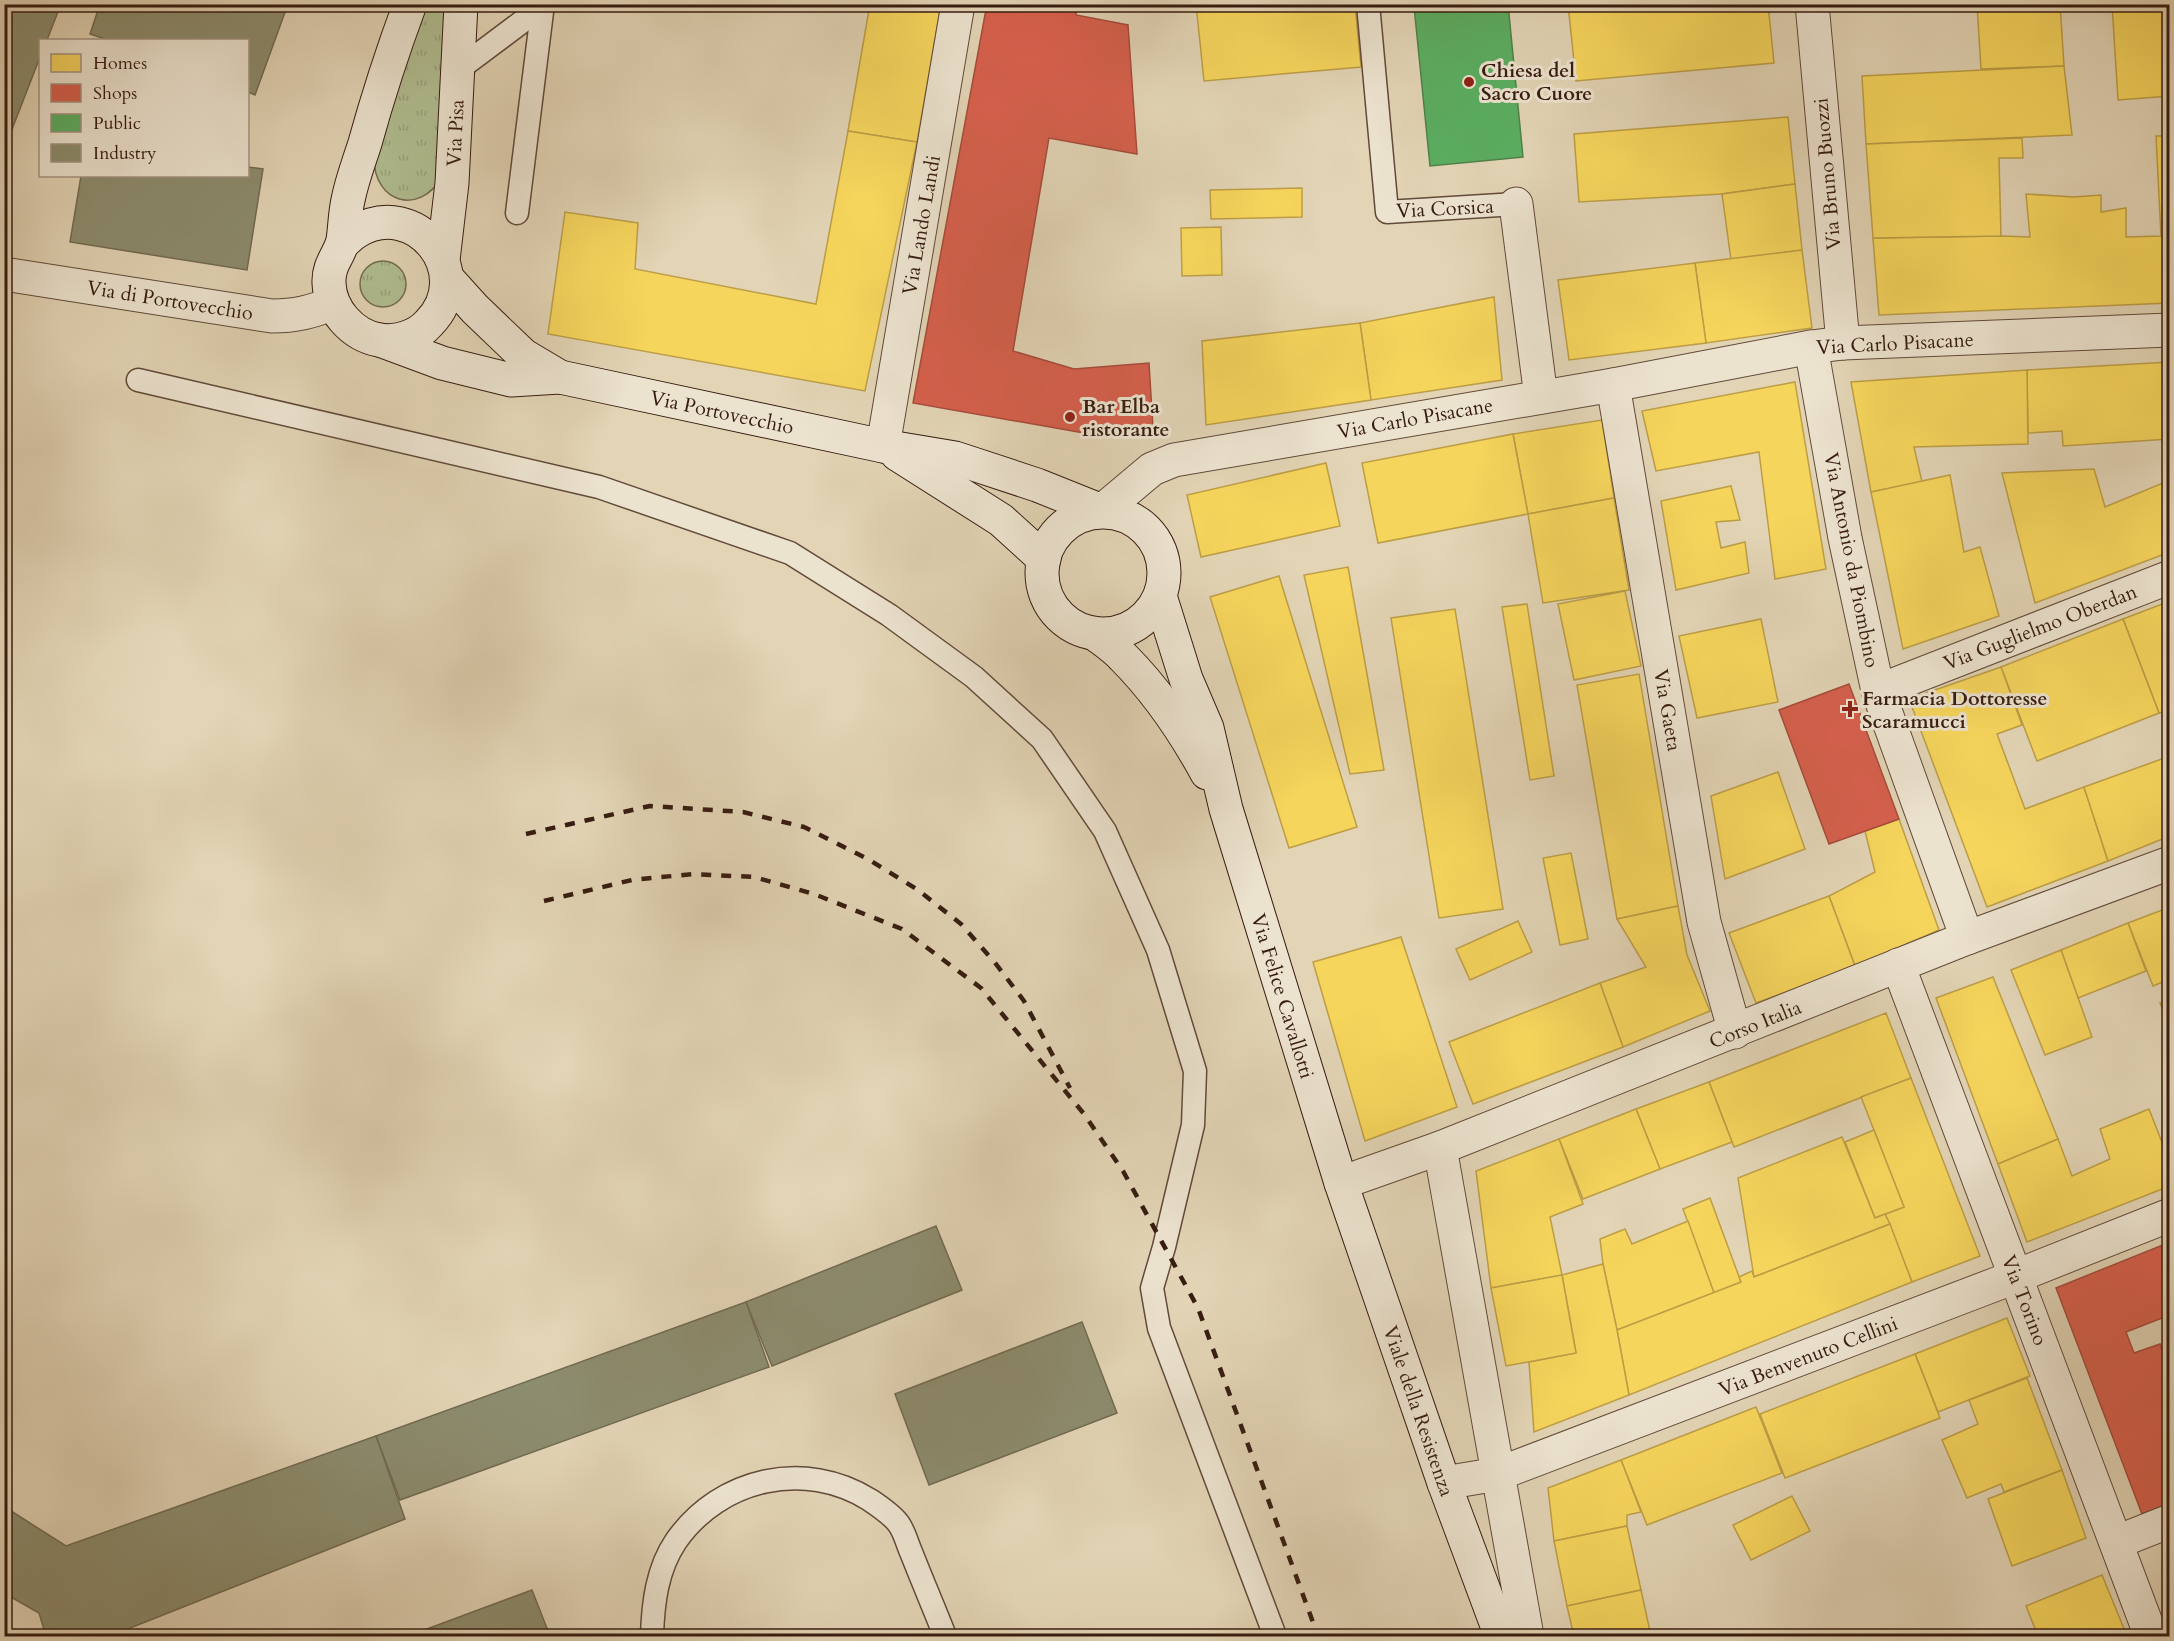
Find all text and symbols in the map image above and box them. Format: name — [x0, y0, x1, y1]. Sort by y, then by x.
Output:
legend — [39, 39, 249, 177]
text: Homes — [93, 51, 147, 76]
place label: Chiesa del Sacro Cuore — [1481, 57, 1592, 107]
marker: Chiesa del Sacro Cuore — [1462, 75, 1476, 89]
text: Shops — [93, 81, 137, 106]
street label: Via Bruno Buozzi — [1807, 96, 1848, 251]
street label: Via Pisa — [440, 98, 471, 167]
text: Public — [93, 111, 141, 136]
text: Industry — [93, 141, 157, 166]
street label: Via Lando Landi — [896, 153, 947, 297]
street label: Via Corsica — [1395, 192, 1495, 225]
street label: Via di Portovecchio — [85, 274, 255, 327]
street label: Via Carlo Pisacane — [1816, 326, 1975, 361]
street label: Via Portovecchio — [648, 384, 796, 441]
street label: Via Carlo Pisacane — [1335, 391, 1495, 445]
place label: Bar Elba ristorante — [1082, 393, 1169, 443]
marker: Bar Elba ristorante — [1063, 410, 1077, 424]
street label: Via Antonio da Piombino — [1817, 450, 1886, 670]
street label: Via Guglielmo Oberdan — [1939, 578, 2141, 677]
street label: Via Gaeta — [1647, 667, 1688, 754]
place label: Farmacia Dottoresse Scaramucci — [1862, 685, 2047, 735]
marker: Farmacia Dottoresse Scaramucci — [1843, 702, 1857, 716]
street label: Via Felice Cavallotti — [1245, 910, 1321, 1082]
street label: Corso Italia — [1705, 994, 1806, 1055]
street label: Via Torino — [1995, 1251, 2054, 1349]
street label: Via Benvenuto Cellini — [1715, 1310, 1902, 1403]
street label: Viale della Resistenza — [1377, 1322, 1460, 1500]

